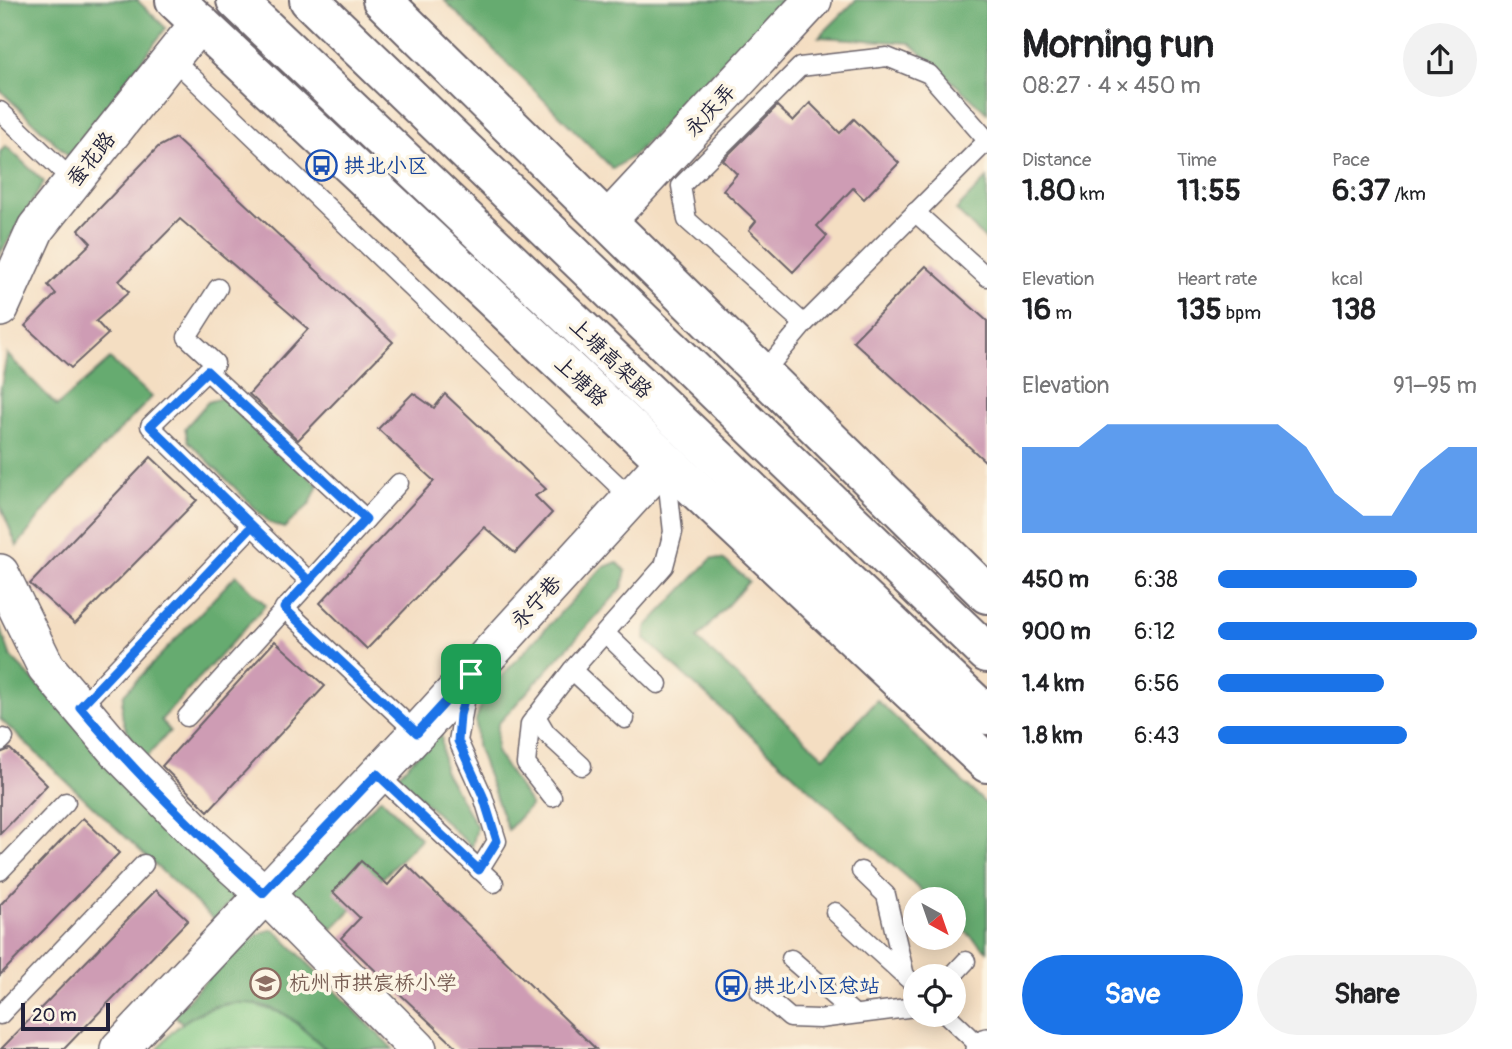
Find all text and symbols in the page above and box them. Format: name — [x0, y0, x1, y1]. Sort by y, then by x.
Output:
text: Morning run — [1022, 21, 1214, 69]
button: share — [1403, 23, 1477, 97]
text: 08:27 · 4 × 450 m — [1022, 71, 1201, 100]
street label: 永庆弄 — [679, 78, 742, 143]
street label: 蚕花路 — [61, 126, 122, 192]
text: Distance — [1022, 148, 1091, 172]
text: Time — [1177, 148, 1217, 172]
text: Pace — [1332, 148, 1370, 172]
bus stop icon: 拱北小区 — [304, 149, 338, 183]
place label: 拱北小区 — [344, 153, 428, 180]
text: 1.80 — [1022, 172, 1076, 209]
text: 11:55 — [1177, 172, 1241, 209]
text: 6:37 — [1332, 172, 1390, 209]
text: km — [1076, 182, 1105, 206]
text: /km — [1390, 182, 1426, 206]
text: Elevation — [1022, 267, 1094, 291]
text: Heart rate — [1177, 267, 1257, 291]
text: kcal — [1332, 267, 1363, 291]
text: 16 — [1022, 291, 1051, 328]
text: 135 — [1177, 291, 1222, 328]
text: 138 — [1332, 291, 1376, 328]
text: m — [1051, 301, 1072, 325]
text: bpm — [1222, 301, 1261, 325]
street label: 上塘高架路 — [564, 312, 658, 405]
street label: 上塘路 — [548, 350, 613, 413]
text: Elevation — [1022, 371, 1110, 400]
text: 91–95 m — [1393, 371, 1477, 400]
text: 450 m — [1022, 565, 1089, 594]
text: 6:38 — [1134, 565, 1178, 594]
street label: 永宁巷 — [505, 570, 567, 635]
text: 900 m — [1022, 617, 1091, 646]
text: 6:12 — [1134, 617, 1175, 646]
pin — [441, 644, 501, 704]
icon: arrive — [452, 655, 490, 693]
text: 1.4 km — [1022, 669, 1084, 698]
text: 6:56 — [1134, 669, 1179, 698]
text: 1.8 km — [1022, 721, 1083, 750]
text: 6:43 — [1134, 721, 1180, 750]
north arrow — [903, 887, 966, 950]
map controls — [903, 887, 966, 1027]
button: Save — [1022, 955, 1243, 1035]
button: Share — [1257, 955, 1477, 1035]
button: locate — [903, 964, 966, 1027]
school or university icon: 杭州市拱宸桥小学 — [249, 966, 283, 1000]
bus stop icon: 拱北小区总站 — [714, 969, 748, 1003]
place label: 杭州市拱宸桥小学 — [289, 970, 457, 997]
place label: 拱北小区总站 — [754, 973, 880, 1000]
scale bar — [21, 1000, 110, 1032]
text: 20 m — [32, 1003, 77, 1027]

